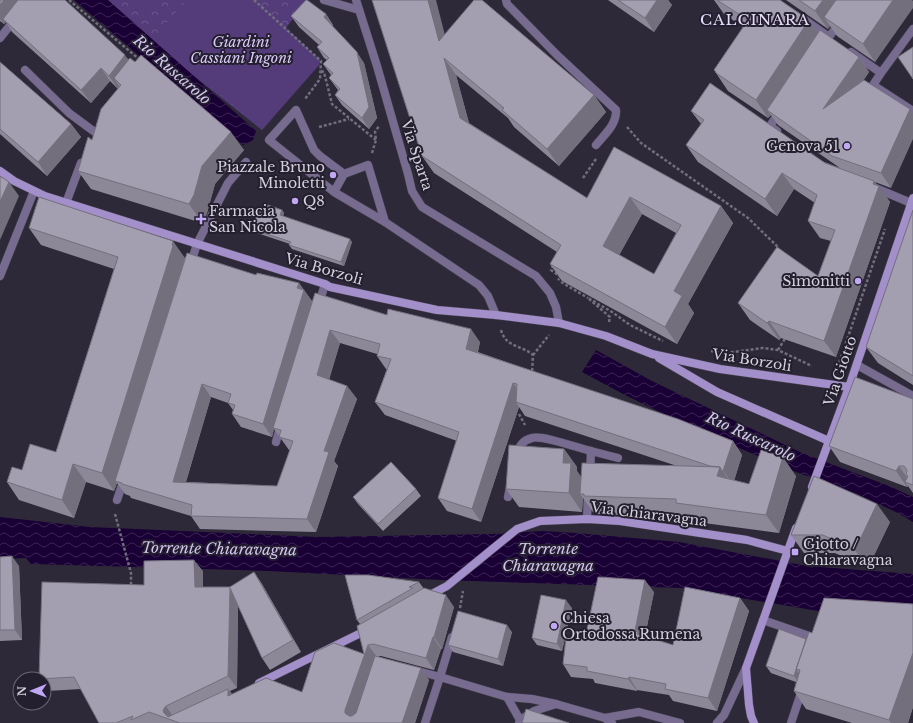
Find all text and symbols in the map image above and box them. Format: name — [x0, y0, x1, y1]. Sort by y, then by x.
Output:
district label: CALCINARA — [700, 10, 810, 29]
water label: Rio Ruscarolo — [129, 30, 215, 109]
park label: Giardini Cassiani Ingoni — [190, 33, 292, 67]
street label: Via Sparta — [397, 116, 437, 193]
place label: Genova 51 — [766, 137, 839, 155]
marker: Genova 51 — [842, 141, 852, 151]
place label: Piazzale Bruno Minoletti — [217, 158, 325, 192]
marker: Piazzale Bruno Minoletti — [328, 170, 338, 180]
place label: Q8 — [303, 192, 325, 210]
marker: Q8 — [290, 196, 300, 206]
place label: Farmacia San Nicola — [209, 202, 286, 236]
marker: Farmacia San Nicola — [196, 214, 206, 224]
street label: Via Borzoli — [282, 249, 365, 289]
place label: Simonitti — [782, 272, 850, 290]
marker: Simonitti — [853, 276, 863, 286]
street label: Via Giotto — [819, 334, 860, 409]
street label: Via Borzoli — [710, 345, 793, 375]
water label: Rio Ruscarolo — [702, 407, 799, 466]
street label: Via Chiaravagna — [589, 498, 708, 530]
place label: Giotto / Chiaravagna — [803, 535, 893, 569]
water label: Torrente Chiaravagna — [141, 538, 297, 559]
water label: Torrente Chiaravagna — [502, 539, 594, 575]
marker: Giotto / Chiaravagna — [790, 547, 800, 557]
place label: Chiesa Ortodossa Rumena — [562, 609, 700, 643]
marker: Chiesa Ortodossa Rumena — [549, 621, 559, 631]
north arrow — [12, 671, 52, 711]
text: N — [15, 685, 29, 696]

